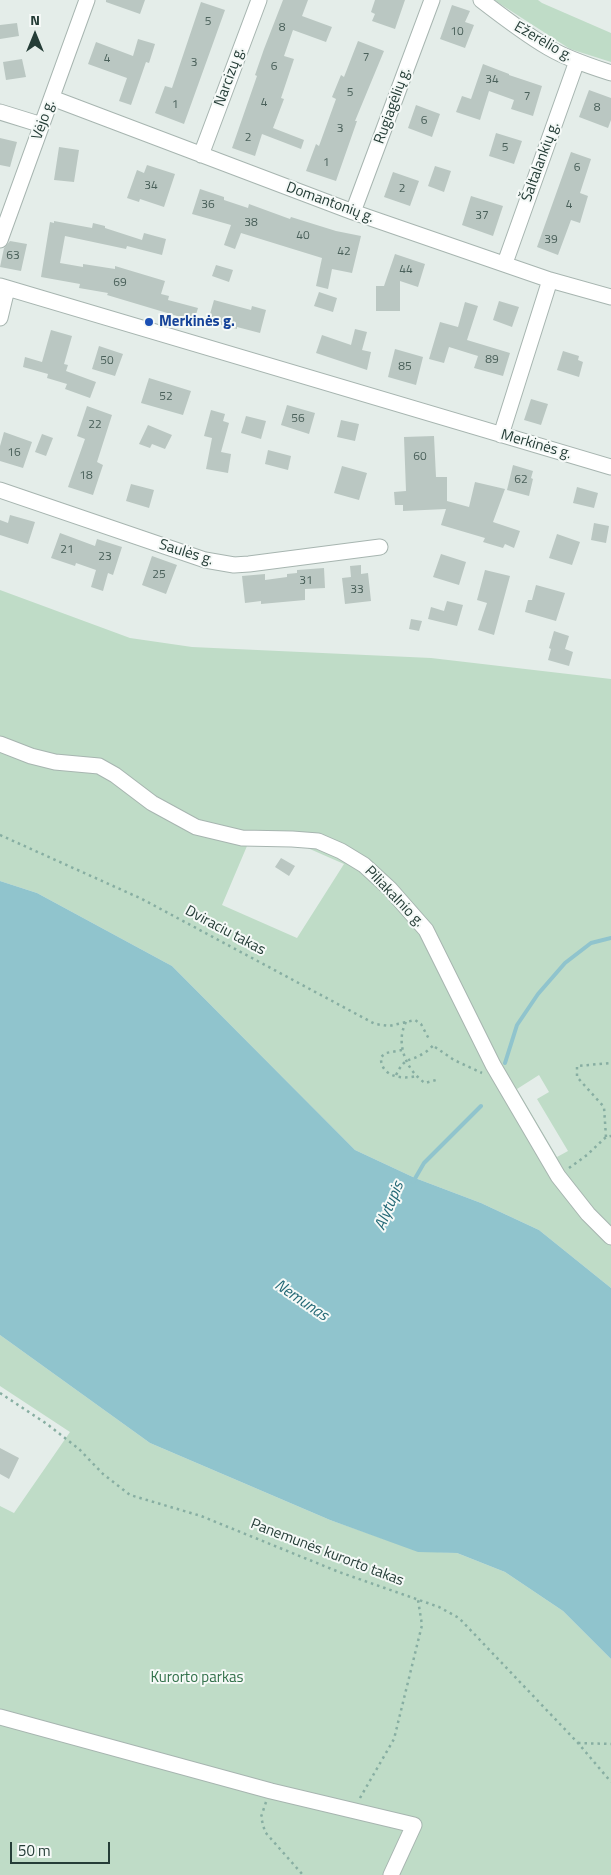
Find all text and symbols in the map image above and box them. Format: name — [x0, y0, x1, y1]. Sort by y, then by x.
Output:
text: N — [30, 9, 40, 30]
north arrow — [10, 10, 60, 60]
house number: 5 — [205, 15, 211, 29]
street label: Ežerėlio g. — [511, 18, 575, 66]
house number: 8 — [279, 21, 285, 35]
house number: 10 — [450, 25, 464, 39]
street label: Narcizų g. — [211, 45, 249, 109]
house number: 7 — [363, 51, 369, 65]
house number: 4 — [104, 52, 110, 66]
house number: 3 — [191, 56, 197, 70]
house number: 6 — [271, 60, 277, 74]
street label: Rugiagėlių g. — [371, 65, 415, 147]
house number: 34 — [485, 73, 499, 87]
house number: 5 — [347, 86, 353, 100]
house number: 7 — [524, 90, 530, 104]
house number: 4 — [261, 96, 267, 110]
street label: Vėjo g. — [28, 98, 60, 142]
house number: 1 — [172, 98, 178, 112]
house number: 8 — [594, 101, 600, 115]
house number: 6 — [421, 114, 427, 128]
street label: Šaltalankių g. — [518, 120, 564, 204]
house number: 3 — [337, 122, 343, 136]
house number: 2 — [245, 131, 251, 145]
house number: 5 — [502, 141, 508, 155]
house number: 1 — [323, 156, 329, 170]
house number: 6 — [574, 161, 580, 175]
house number: 34 — [144, 179, 158, 193]
street label: Domantonių g. — [284, 179, 376, 227]
house number: 2 — [399, 182, 405, 196]
house number: 36 — [201, 198, 215, 212]
house number: 4 — [566, 198, 572, 212]
house number: 37 — [475, 209, 489, 223]
house number: 38 — [244, 216, 258, 230]
house number: 40 — [296, 229, 310, 243]
house number: 39 — [544, 233, 558, 247]
house number: 42 — [337, 245, 351, 259]
house number: 63 — [6, 249, 20, 263]
house number: 44 — [399, 263, 413, 277]
house number: 69 — [113, 276, 127, 290]
place label: Merkinės g. — [159, 313, 235, 331]
marker: Merkinės g. — [143, 316, 155, 328]
house number: 89 — [485, 353, 499, 367]
house number: 50 — [100, 354, 114, 368]
house number: 85 — [398, 360, 412, 374]
house number: 52 — [159, 390, 173, 404]
house number: 56 — [291, 412, 305, 426]
house number: 22 — [88, 418, 102, 432]
street label: Merkinės g. — [499, 426, 573, 464]
house number: 16 — [7, 446, 21, 460]
house number: 60 — [413, 450, 427, 464]
house number: 18 — [79, 469, 93, 483]
house number: 62 — [514, 473, 528, 487]
street label: Saulės g. — [157, 536, 215, 570]
house number: 21 — [60, 543, 74, 557]
house number: 23 — [98, 550, 112, 564]
house number: 25 — [152, 568, 166, 582]
house number: 31 — [299, 574, 313, 588]
house number: 33 — [350, 583, 364, 597]
street label: Piliakalnio g. — [360, 863, 428, 931]
street label: Dviraciu takas — [182, 902, 268, 960]
water label: Alytupis — [371, 1179, 409, 1233]
water label: Nemunas — [271, 1276, 331, 1326]
street label: Panemunės kurorto takas — [248, 1515, 406, 1591]
park label: Kurorto parkas — [150, 1669, 244, 1687]
scale bar — [12, 1832, 112, 1864]
text: 50 m — [18, 1839, 51, 1862]

